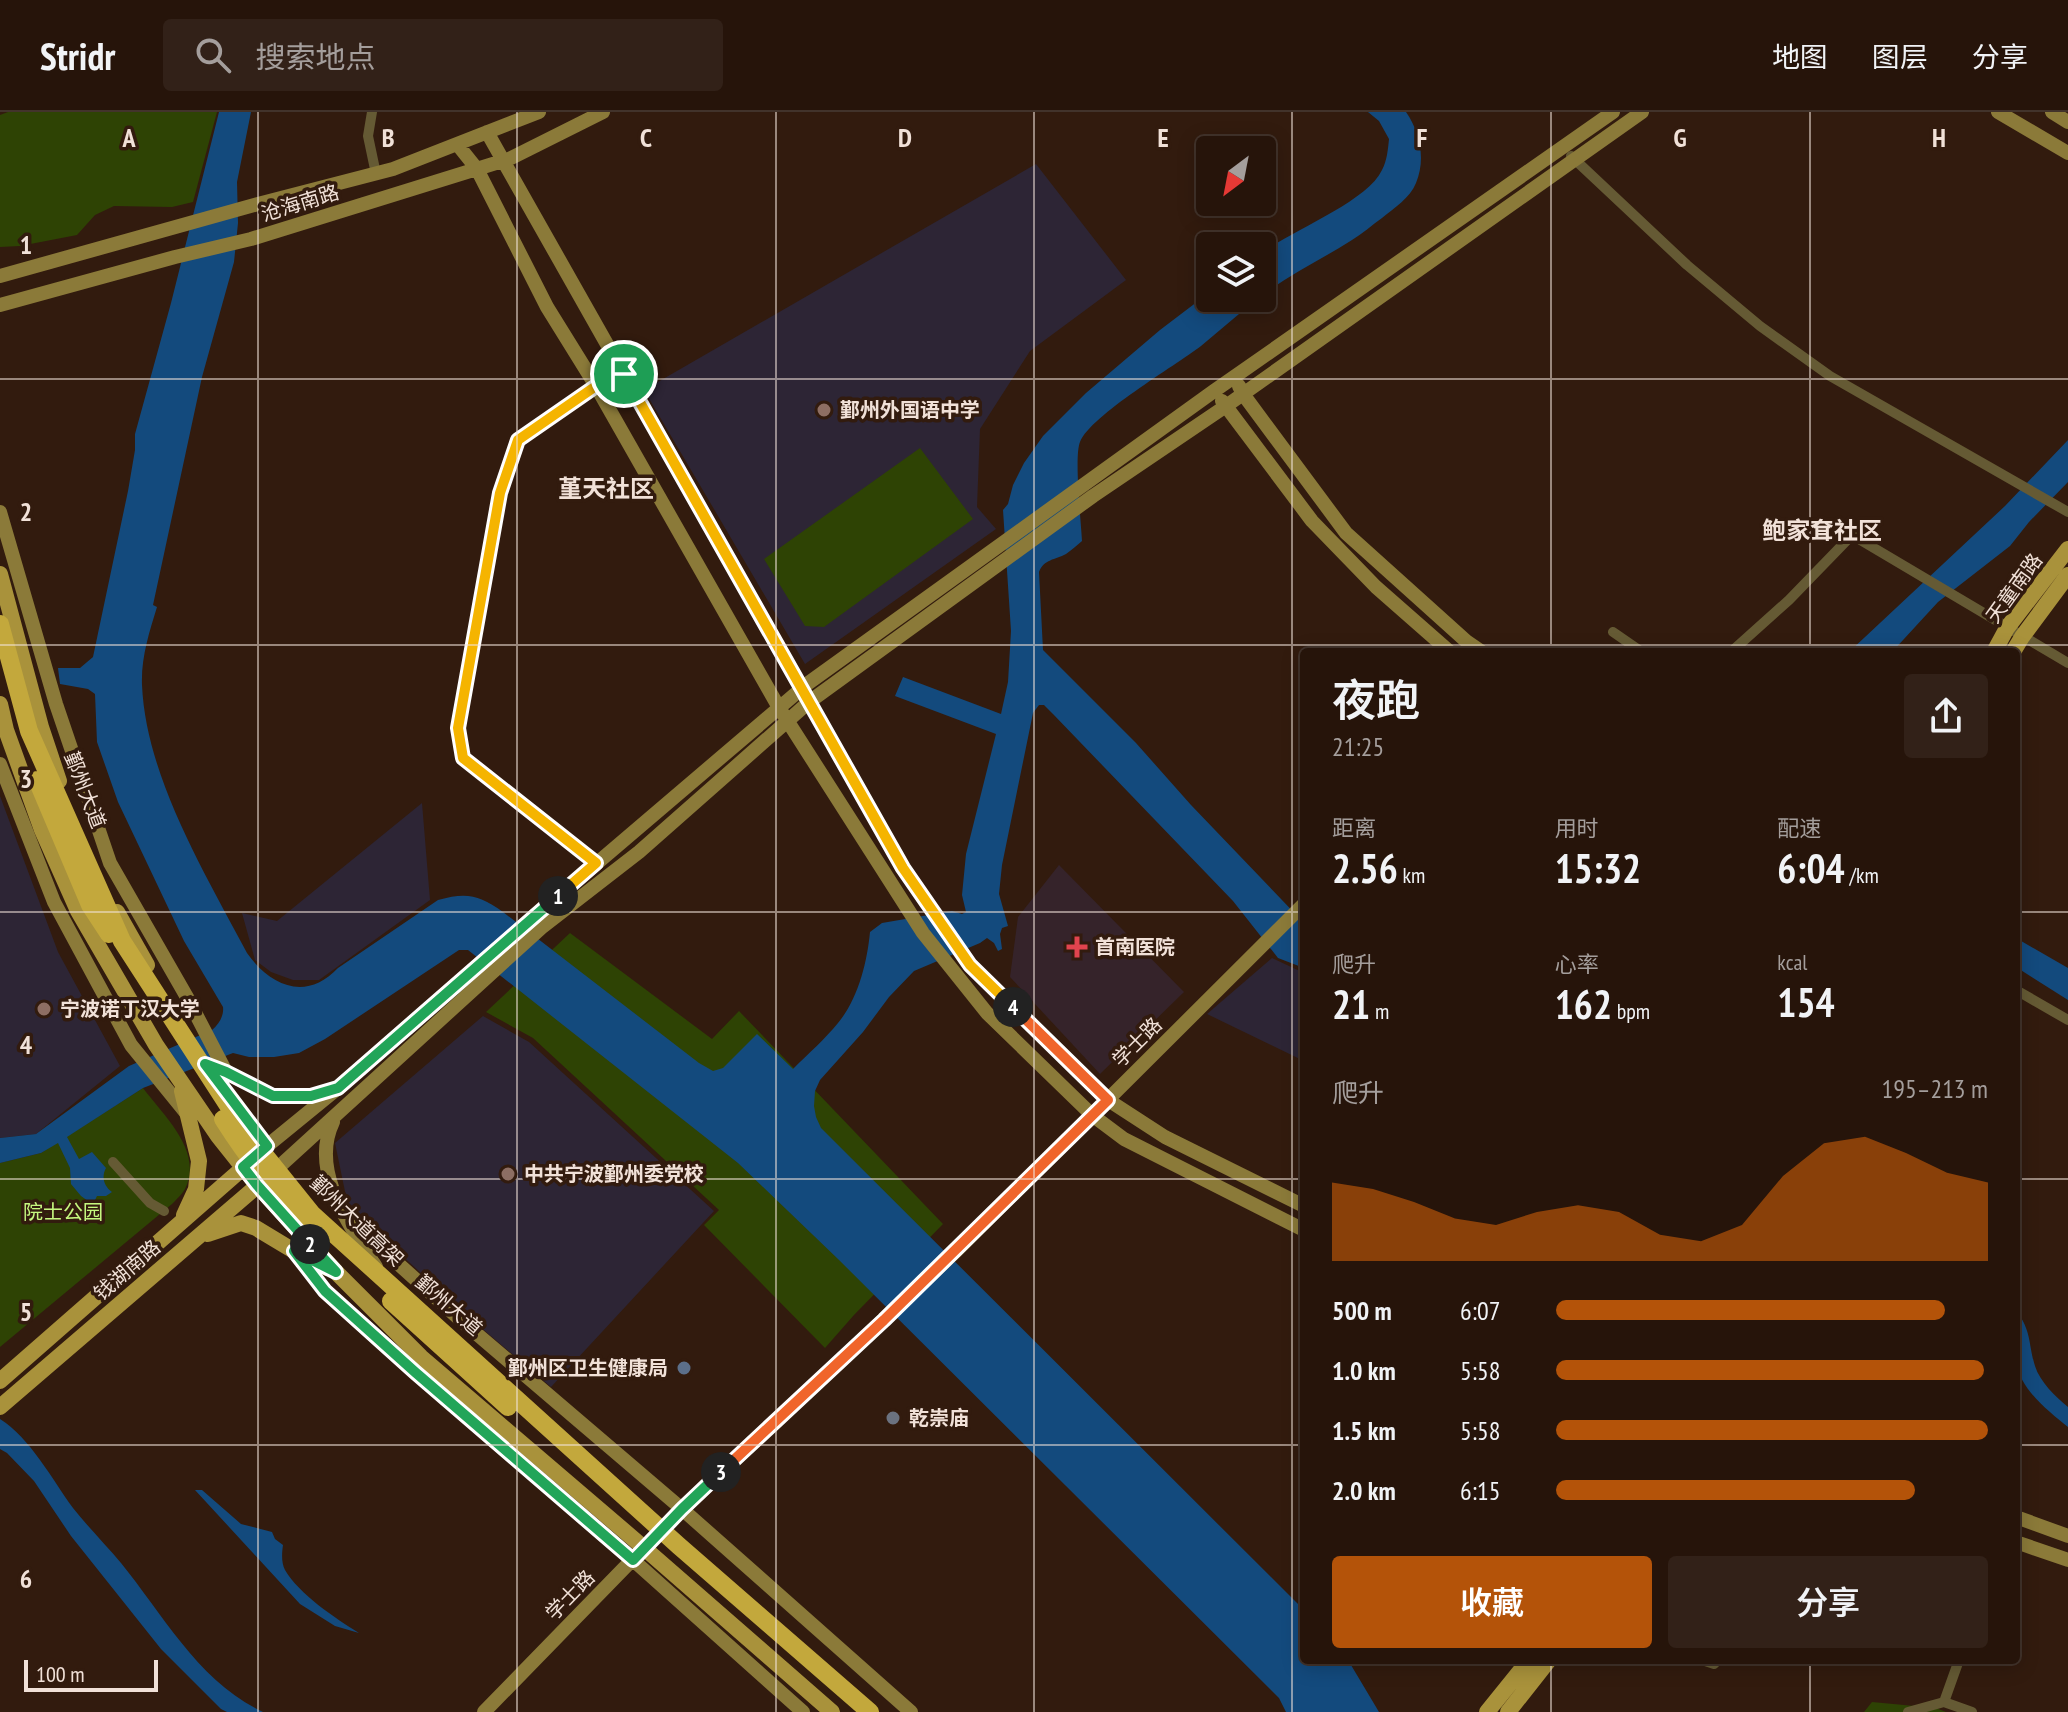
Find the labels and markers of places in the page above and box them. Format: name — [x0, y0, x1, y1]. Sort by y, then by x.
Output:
pin — [590, 340, 658, 408]
place label: 鄞州外国语中学 — [840, 397, 980, 423]
marker: 鄞州外国语中学 — [815, 401, 833, 419]
pin: 1 — [538, 876, 578, 916]
place label: 首南医院 — [1095, 934, 1175, 960]
marker: 首南医院 — [1066, 936, 1088, 958]
pin: 4 — [993, 987, 1033, 1027]
place label: 宁波诺丁汉大学 — [60, 996, 200, 1022]
marker: 宁波诺丁汉大学 — [35, 1000, 53, 1018]
place label: 中共宁波鄞州委党校 — [524, 1161, 704, 1187]
marker: 中共宁波鄞州委党校 — [499, 1165, 517, 1183]
pin: 2 — [290, 1224, 330, 1264]
place label: 鄞州区卫生健康局 — [508, 1355, 668, 1381]
marker: 鄞州区卫生健康局 — [675, 1359, 693, 1377]
place label: 乾崇庙 — [909, 1405, 969, 1431]
marker: 乾崇庙 — [884, 1409, 902, 1427]
pin: 3 — [701, 1452, 741, 1492]

